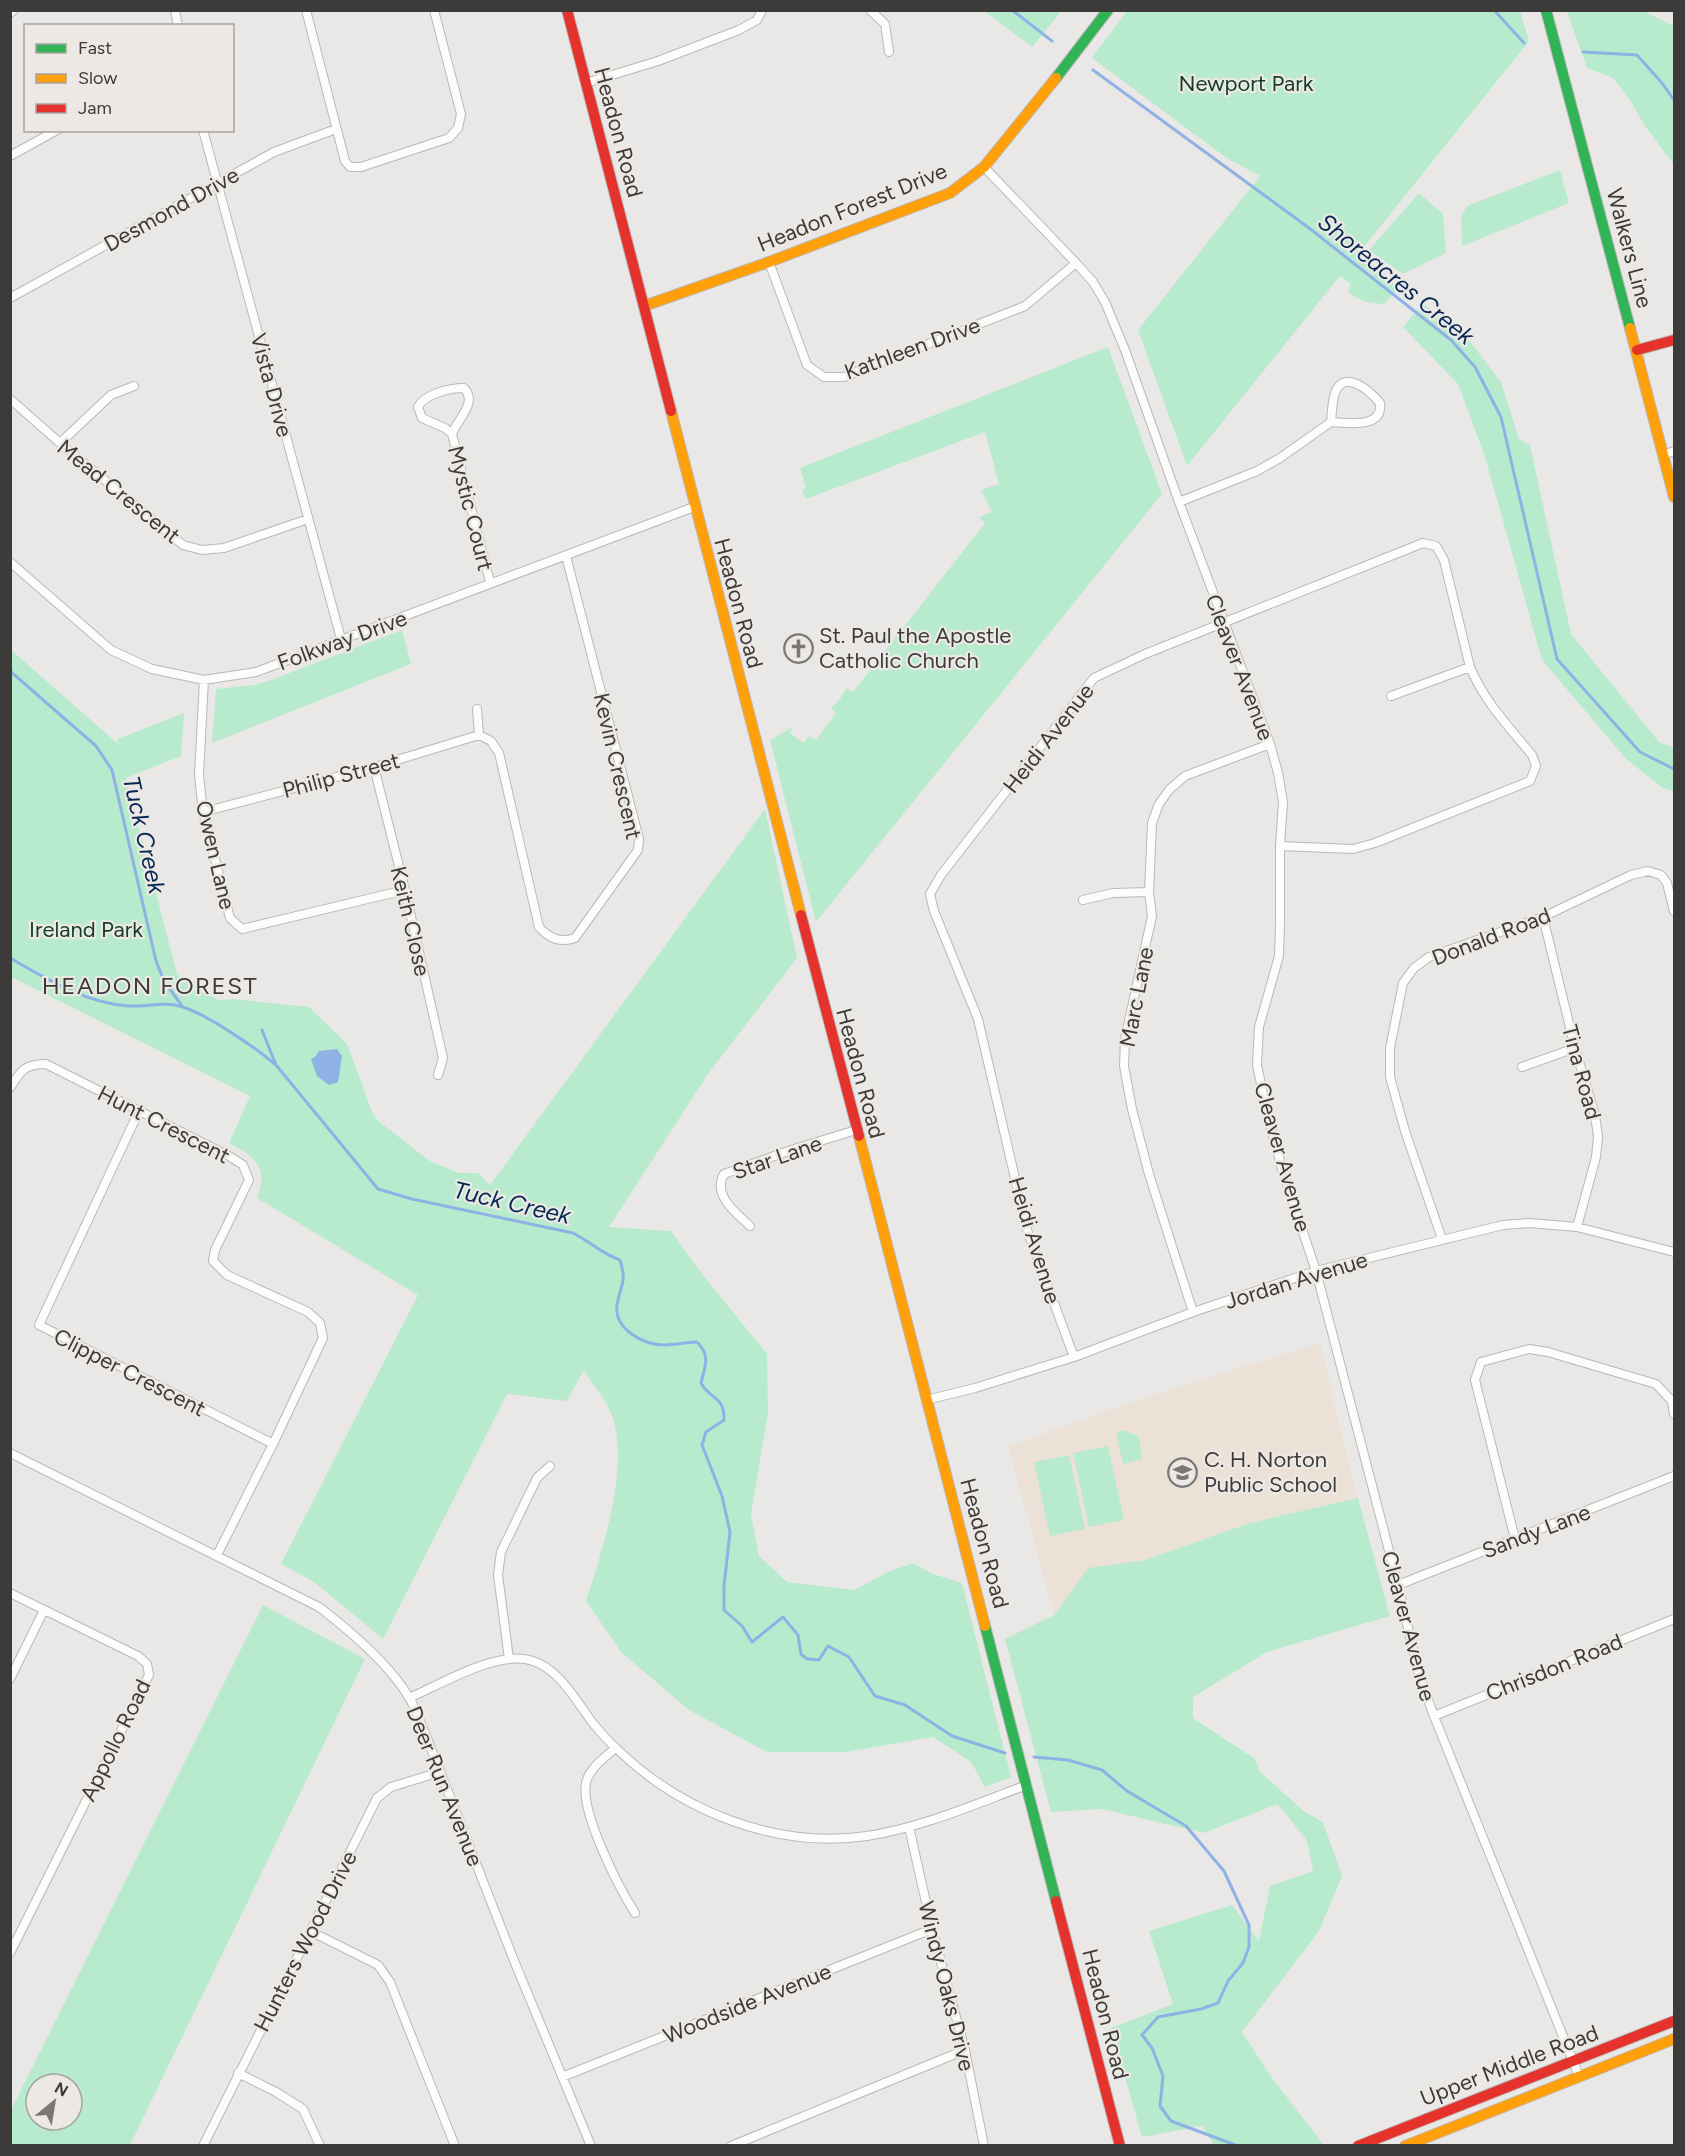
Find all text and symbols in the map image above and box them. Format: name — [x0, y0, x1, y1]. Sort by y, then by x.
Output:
legend — [24, 24, 234, 132]
text: Fast — [78, 37, 112, 59]
street label: Headon Road — [588, 64, 649, 200]
text: Slow — [78, 67, 117, 89]
park label: Newport Park — [1179, 70, 1314, 97]
text: Jam — [78, 97, 112, 119]
street label: Headon Forest Drive — [753, 157, 951, 258]
street label: Desmond Drive — [99, 161, 244, 258]
street label: Walkers Line — [1601, 185, 1658, 311]
water label: Shoreacres Creek — [1312, 207, 1481, 351]
street label: Kathleen Drive — [841, 311, 984, 386]
street label: Vista Drive — [245, 330, 298, 440]
street label: Mead Crescent — [52, 434, 186, 549]
street label: Mystic Court — [442, 443, 499, 573]
street label: Headon Road — [708, 535, 769, 671]
street label: Cleaver Avenue — [1199, 590, 1280, 744]
street label: Folkway Drive — [274, 605, 411, 676]
place label: St. Paul the Apostle Catholic Church — [819, 622, 1011, 674]
church icon: St. Paul the Apostle Catholic Church — [782, 632, 814, 664]
street label: Heidi Avenue — [997, 678, 1100, 798]
street label: Kevin Crescent — [588, 690, 647, 842]
street label: Philip Street — [280, 747, 403, 804]
water label: Tuck Creek — [117, 773, 172, 898]
street label: Owen Lane — [190, 798, 241, 912]
street label: Keith Close — [385, 863, 436, 979]
street label: Donald Road — [1428, 901, 1554, 972]
park label: Ireland Park — [29, 916, 143, 943]
street label: Marc Lane — [1114, 945, 1159, 1050]
district label: HEADON FOREST — [42, 971, 258, 1000]
street label: Headon Road — [830, 1005, 891, 1141]
street label: Tina Road — [1556, 1022, 1607, 1122]
street label: Cleaver Avenue — [1248, 1079, 1317, 1235]
street label: Hunt Crescent — [93, 1080, 234, 1169]
street label: Star Lane — [729, 1130, 825, 1185]
street label: Heidi Avenue — [1002, 1173, 1067, 1307]
water label: Tuck Creek — [451, 1175, 575, 1230]
street label: Jordan Avenue — [1222, 1246, 1371, 1315]
street label: Clipper Crescent — [49, 1323, 210, 1422]
place label: C. H. Norton Public School — [1204, 1446, 1337, 1498]
school or university icon: C. H. Norton Public School — [1167, 1456, 1199, 1488]
street label: Headon Road — [954, 1475, 1015, 1611]
street label: Sandy Lane — [1478, 1498, 1594, 1564]
street label: Cleaver Avenue — [1376, 1548, 1442, 1704]
street label: Chrisdon Road — [1482, 1628, 1626, 1707]
street label: Appollo Road — [74, 1675, 157, 1806]
street label: Deer Run Avenue — [400, 1702, 489, 1870]
street label: Hunters Wood Drive — [248, 1846, 363, 2036]
street label: Windy Oaks Drive — [912, 1898, 981, 2074]
street label: Headon Road — [1076, 1946, 1135, 2082]
street label: Woodside Avenue — [659, 1957, 835, 2049]
street label: Upper Middle Road — [1416, 2019, 1602, 2112]
north arrow — [24, 2072, 84, 2132]
text: N — [51, 2078, 71, 2101]

